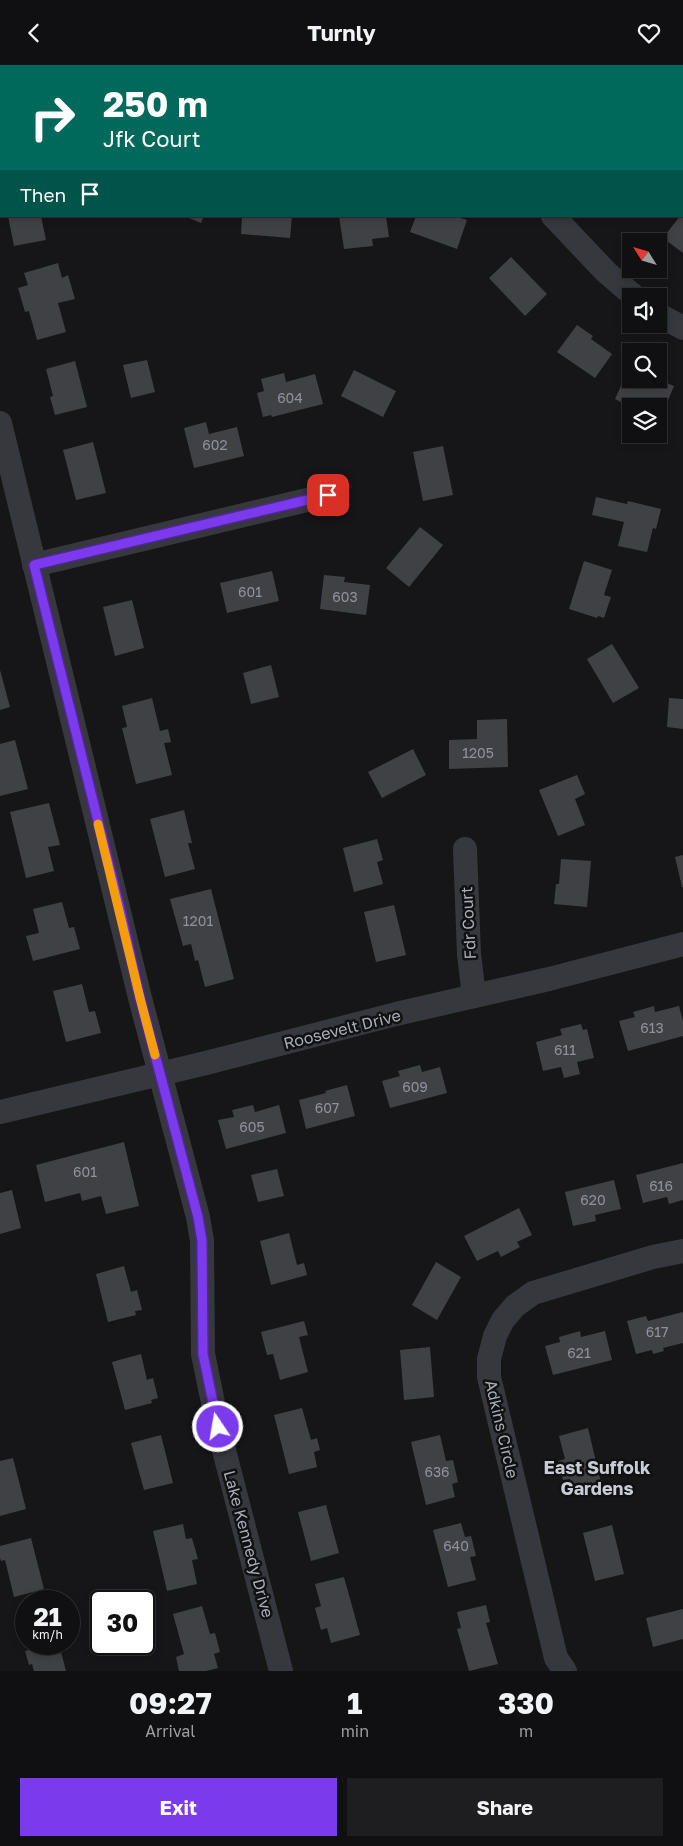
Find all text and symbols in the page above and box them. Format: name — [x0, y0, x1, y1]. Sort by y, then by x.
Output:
icon: back — [20, 19, 48, 47]
text: Turnly — [307, 19, 376, 46]
icon: heart — [635, 19, 663, 47]
text: 250 m — [103, 83, 208, 125]
icon: right — [20, 85, 85, 150]
text: Jfk Court — [103, 125, 200, 152]
icon: arrive — [76, 180, 104, 208]
text: Then — [20, 183, 66, 206]
north arrow — [622, 233, 668, 277]
map controls — [622, 233, 667, 443]
button: sound — [622, 288, 667, 333]
button: search — [622, 343, 667, 388]
house number: 604 — [277, 389, 303, 406]
button: layers — [622, 398, 667, 443]
house number: 602 — [202, 436, 228, 453]
pin — [307, 474, 349, 516]
icon: arrive — [314, 481, 342, 509]
house number: 601 — [238, 583, 262, 600]
house number: 603 — [332, 588, 358, 605]
house number: 1205 — [462, 744, 494, 761]
street label: Fdr Court — [456, 886, 480, 960]
house number: 1201 — [183, 912, 213, 929]
street label: Roosevelt Drive — [281, 1005, 403, 1053]
house number: 613 — [640, 1019, 664, 1036]
house number: 611 — [554, 1041, 576, 1058]
house number: 609 — [402, 1078, 428, 1095]
house number: 607 — [315, 1099, 339, 1116]
house number: 605 — [239, 1118, 265, 1135]
house number: 601 — [73, 1163, 97, 1180]
house number: 616 — [649, 1177, 673, 1194]
house number: 620 — [580, 1191, 606, 1208]
house number: 617 — [646, 1323, 668, 1340]
house number: 621 — [567, 1344, 591, 1361]
street label: Adkins Circle — [481, 1378, 523, 1480]
position arrow — [191, 1400, 243, 1452]
district label: East Suffolk Gardens — [544, 1456, 651, 1499]
house number: 636 — [424, 1463, 450, 1480]
street label: Lake Kennedy Drive — [220, 1468, 278, 1620]
house number: 640 — [443, 1537, 469, 1554]
speed limit sign: 30 — [90, 1590, 155, 1655]
text: 21 — [33, 1601, 62, 1632]
text: km/h — [32, 1627, 63, 1642]
text: 09:27 — [129, 1685, 212, 1721]
text: 1 — [347, 1685, 363, 1721]
text: 330 — [498, 1685, 554, 1721]
text: Arrival — [145, 1721, 195, 1741]
text: min — [341, 1721, 369, 1741]
text: m — [519, 1721, 533, 1741]
button: Exit — [20, 1778, 337, 1836]
button: Share — [347, 1778, 663, 1836]

